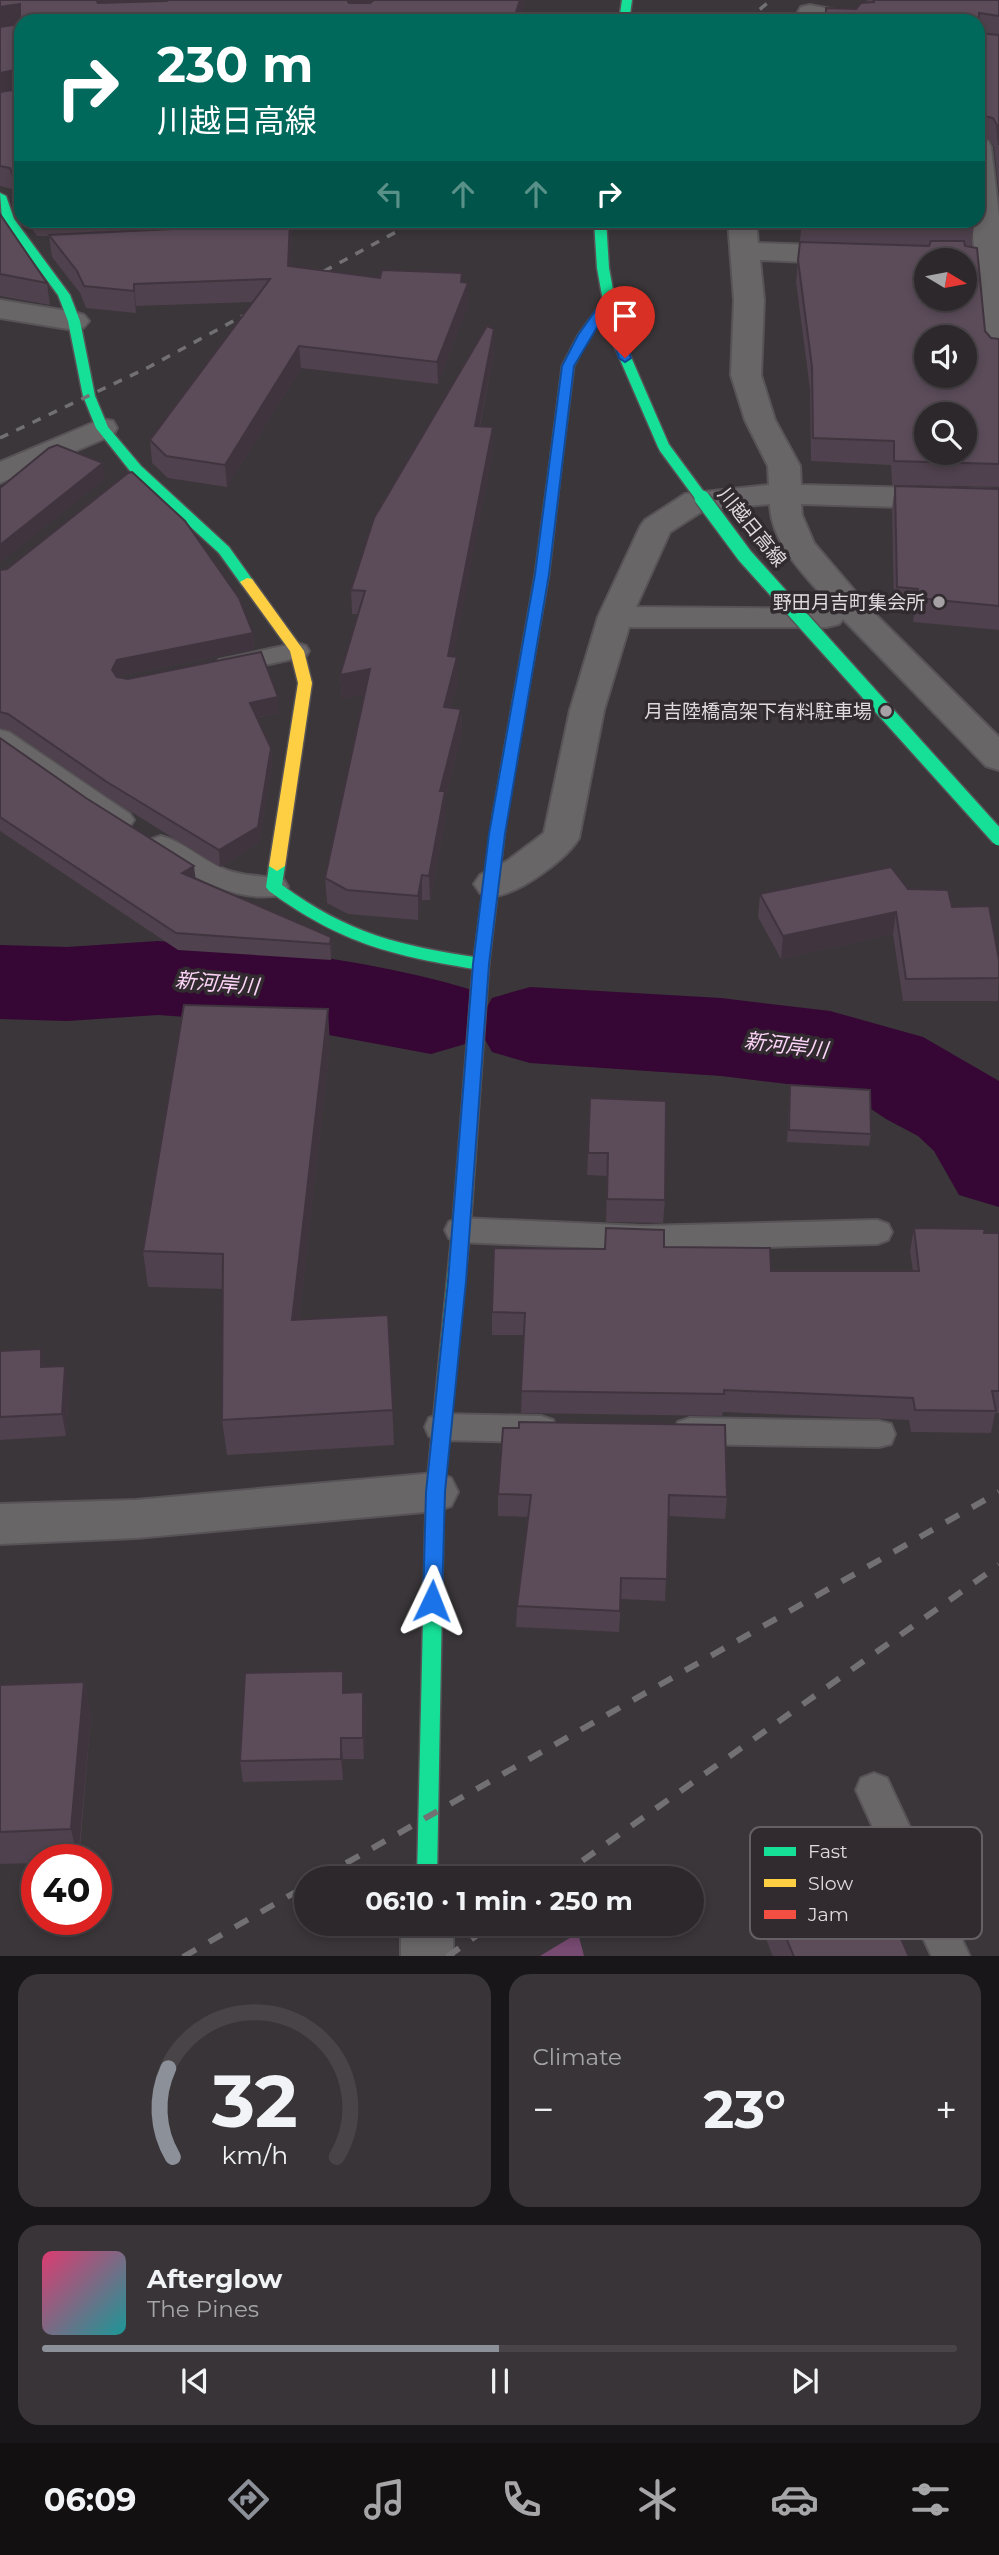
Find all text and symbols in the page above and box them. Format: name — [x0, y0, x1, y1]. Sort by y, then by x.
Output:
text: 230 m — [157, 35, 313, 94]
icon: right — [42, 42, 133, 133]
text: 川越日高線 — [157, 101, 317, 140]
icon: left — [371, 175, 409, 213]
icon: ahead — [444, 175, 482, 213]
icon: ahead — [517, 175, 555, 213]
icon: right — [590, 175, 628, 213]
north arrow — [914, 248, 976, 312]
map controls — [914, 248, 977, 465]
pin — [595, 286, 655, 358]
icon: arrive — [606, 297, 644, 335]
button: sound — [914, 325, 977, 388]
button: search — [914, 402, 977, 465]
street label: 川越日高線 — [713, 483, 791, 571]
place label: 野田月吉町集会所 — [773, 591, 925, 614]
marker: 野田月吉町集会所 — [931, 594, 947, 610]
place label: 月吉陸橋高架下有料駐車場 — [644, 700, 872, 723]
marker: 月吉陸橋高架下有料駐車場 — [878, 703, 894, 719]
water label: 新河岸川 — [174, 967, 262, 999]
water label: 新河岸川 — [743, 1027, 831, 1063]
position arrow — [395, 1564, 469, 1638]
legend — [750, 1827, 982, 1939]
text: Fast — [808, 1840, 848, 1863]
speed limit sign: 40 — [21, 1844, 112, 1935]
text: Slow — [808, 1872, 853, 1895]
text: 06:10 · 1 min · 250 m — [365, 1885, 633, 1917]
text: Jam — [807, 1903, 849, 1926]
text: Climate — [533, 2043, 622, 2071]
text: 32 — [210, 2057, 297, 2145]
text: 23° — [704, 2078, 786, 2141]
text: − — [533, 2086, 554, 2133]
text: + — [935, 2086, 957, 2133]
text: km/h — [221, 2139, 288, 2169]
text: Afterglow — [147, 2263, 282, 2295]
text: The Pines — [147, 2295, 259, 2323]
icon: previous — [176, 2362, 214, 2400]
icon: pause — [481, 2362, 519, 2400]
icon: next — [786, 2362, 824, 2400]
icon: directions — [224, 2475, 273, 2524]
icon: music — [360, 2475, 409, 2524]
icon: phone — [497, 2475, 546, 2524]
icon: climate — [633, 2475, 682, 2524]
icon: car — [770, 2475, 819, 2524]
icon: filters — [906, 2475, 955, 2524]
text: 06:09 — [44, 2480, 136, 2519]

